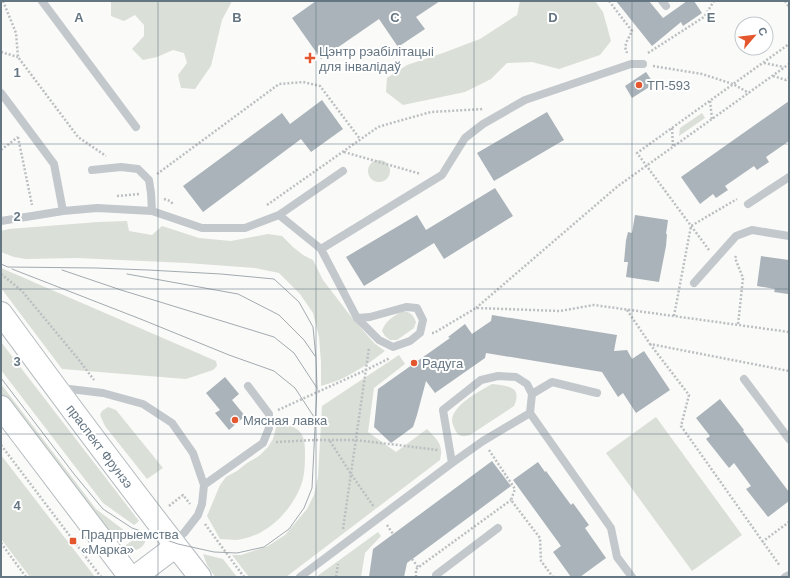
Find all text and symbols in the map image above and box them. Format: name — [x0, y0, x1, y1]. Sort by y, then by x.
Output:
text: A — [74, 10, 84, 25]
text: B — [232, 10, 242, 25]
text: C — [390, 10, 400, 25]
text: D — [548, 10, 558, 25]
text: E — [707, 10, 716, 25]
north arrow — [734, 16, 774, 56]
text: С — [756, 25, 770, 38]
place label: Цэнтр рэабілітацыі для інвалідаў — [319, 44, 434, 74]
marker: Цэнтр рэабілітацыі для інвалідаў — [304, 52, 316, 64]
text: 1 — [13, 65, 21, 80]
place label: ТП-593 — [647, 78, 690, 93]
marker: ТП-593 — [634, 80, 644, 90]
text: 2 — [13, 209, 21, 224]
text: 3 — [13, 354, 21, 369]
place label: Радуга — [422, 356, 464, 371]
marker: Радуга — [409, 358, 419, 368]
street label: праспект Фрунзэ — [63, 401, 136, 491]
place label: Мясная лавка — [243, 413, 328, 428]
marker: Мясная лавка — [230, 415, 240, 425]
text: 4 — [13, 498, 21, 513]
place label: Прадпрыемства «Марка» — [81, 527, 179, 557]
marker: Прадпрыемства «Марка» — [68, 536, 78, 546]

